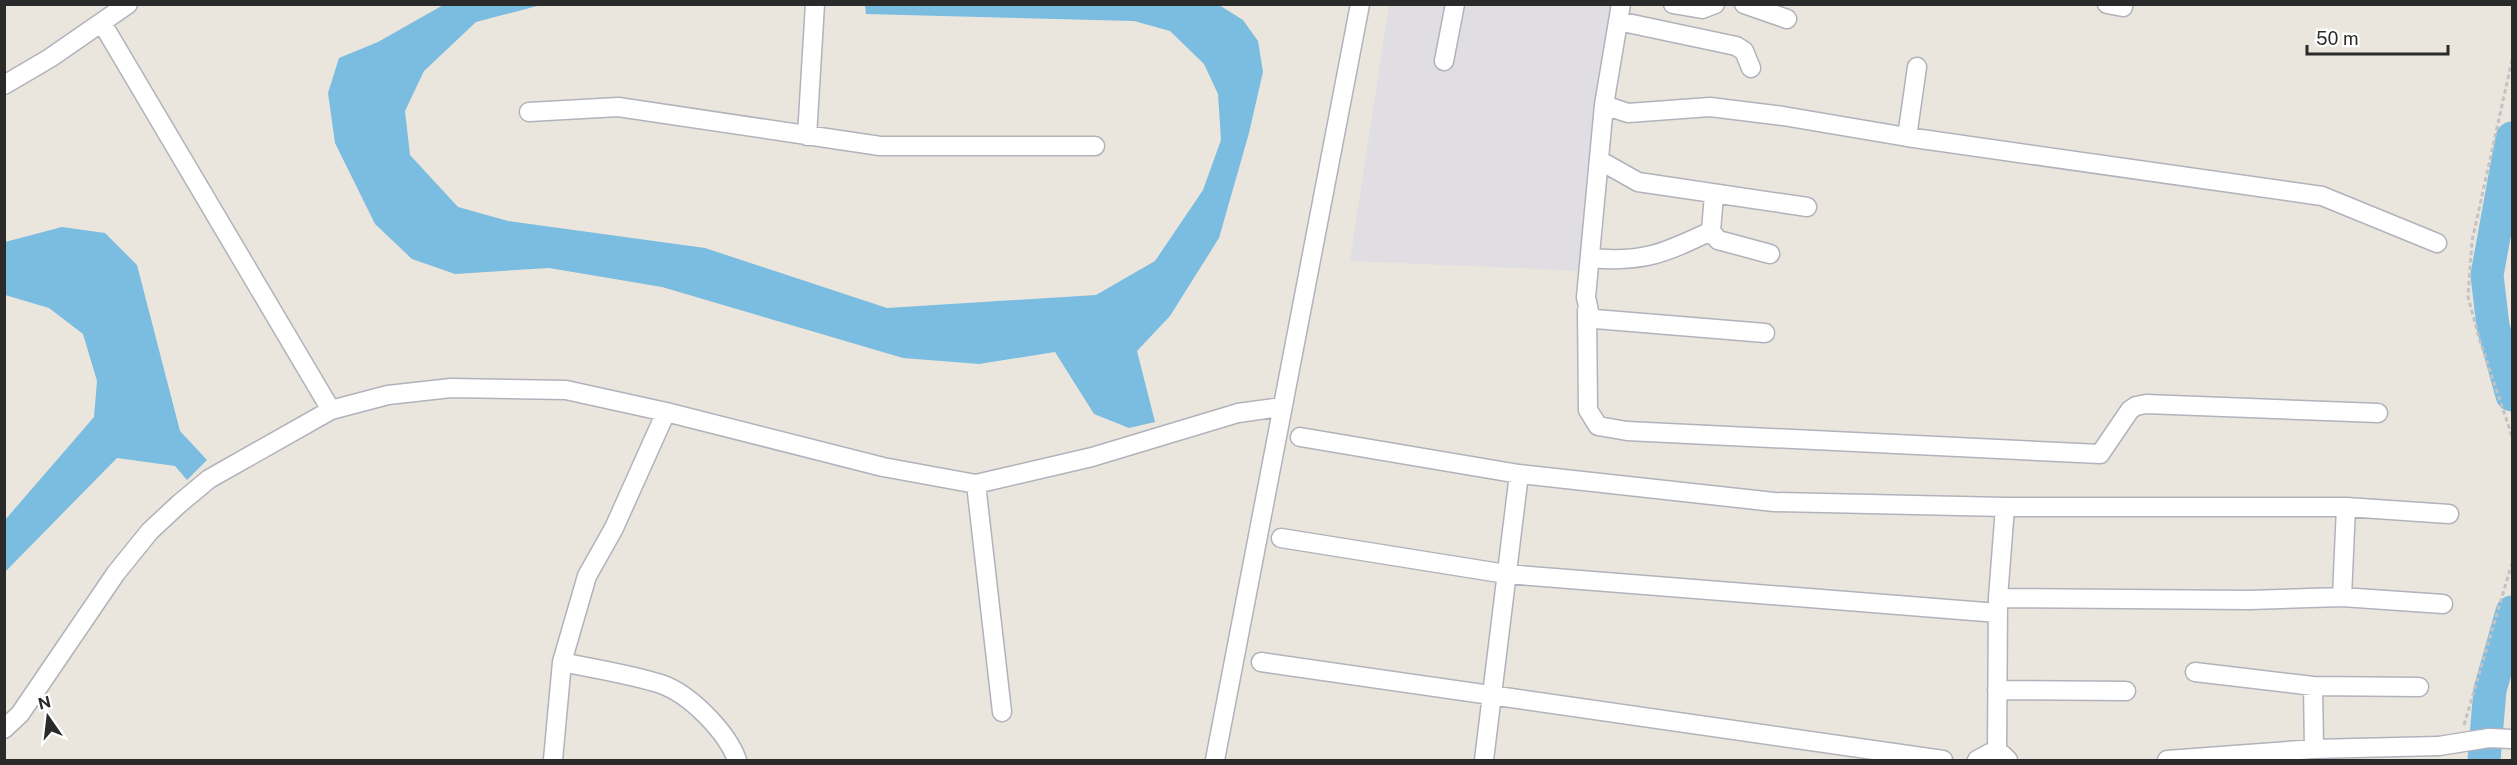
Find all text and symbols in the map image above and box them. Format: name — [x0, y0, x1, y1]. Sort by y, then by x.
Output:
scale bar — [2307, 18, 2448, 56]
text: 50 m — [2316, 28, 2359, 49]
north arrow — [18, 687, 78, 747]
text: N — [36, 692, 53, 714]

